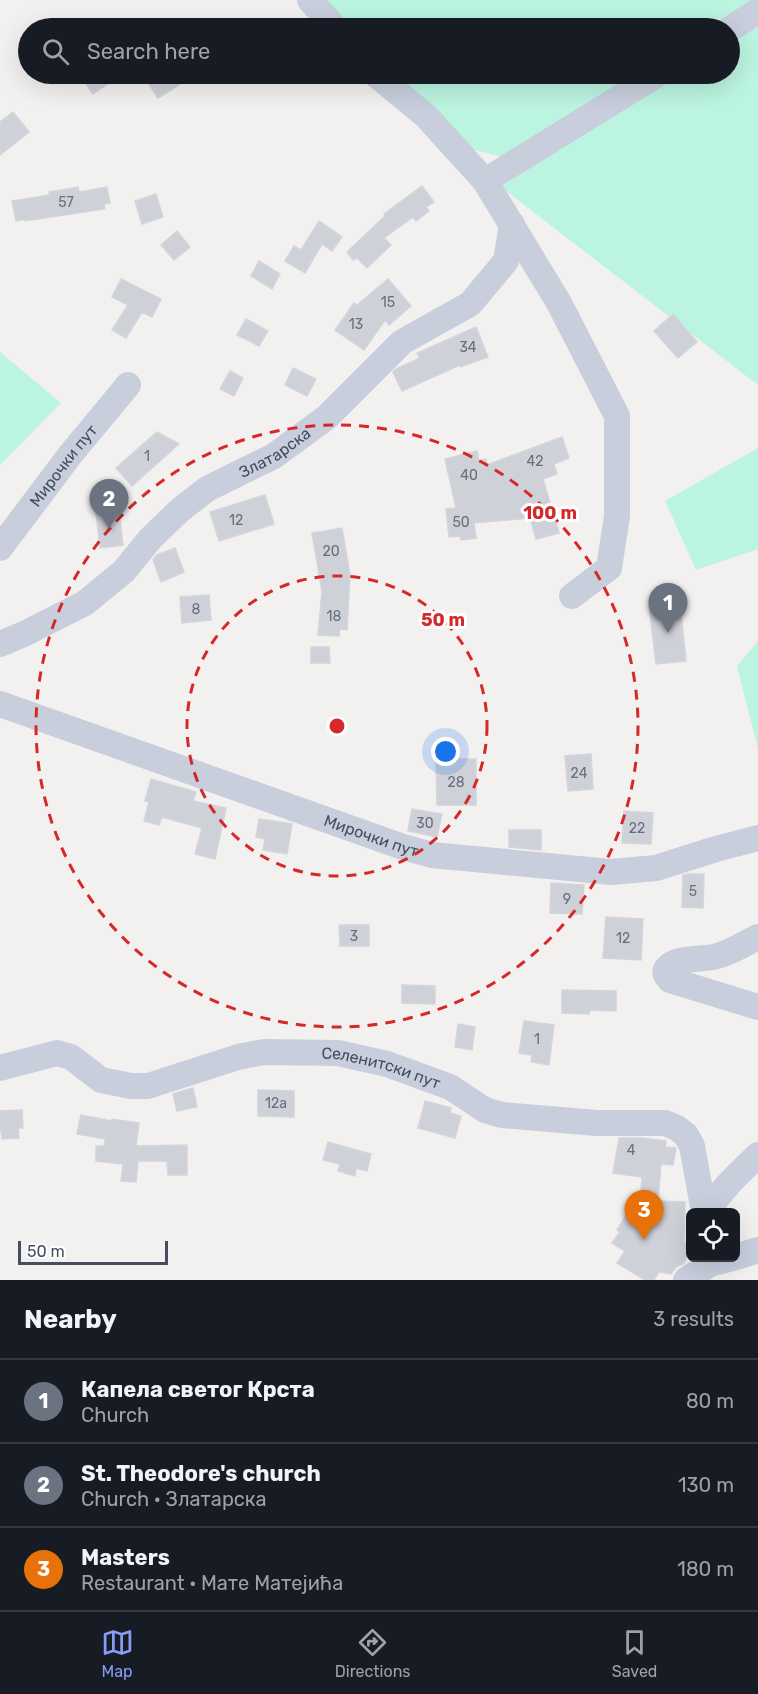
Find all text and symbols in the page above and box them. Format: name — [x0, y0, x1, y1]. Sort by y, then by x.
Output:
search box — [18, 18, 740, 84]
icon: search — [39, 35, 72, 68]
text: Search here — [87, 38, 210, 65]
house number: 57 — [58, 194, 74, 211]
house number: 15 — [381, 294, 395, 311]
house number: 13 — [349, 316, 363, 333]
house number: 34 — [459, 339, 477, 356]
street label: Мирочки пут — [26, 421, 101, 510]
street label: Златарска — [236, 423, 314, 482]
house number: 1 — [144, 448, 150, 465]
house number: 42 — [527, 453, 543, 470]
house number: 40 — [460, 467, 478, 484]
pin: 2 — [90, 480, 128, 529]
text: 100 m — [523, 502, 577, 524]
house number: 12 — [229, 512, 243, 529]
house number: 50 — [452, 514, 470, 531]
house number: 20 — [322, 543, 340, 560]
pin: 1 — [648, 584, 688, 633]
house number: 8 — [192, 601, 201, 618]
house number: 18 — [327, 608, 342, 625]
text: 50 m — [421, 609, 465, 631]
centre of rings — [327, 716, 347, 736]
your location — [431, 737, 460, 766]
house number: 24 — [571, 765, 588, 782]
house number: 28 — [447, 774, 465, 791]
street label: Мирочки пут — [321, 811, 421, 861]
house number: 30 — [416, 815, 434, 832]
house number: 22 — [629, 820, 645, 837]
house number: 5 — [689, 883, 697, 900]
house number: 9 — [563, 891, 571, 908]
house number: 3 — [350, 928, 358, 945]
house number: 12 — [616, 930, 630, 947]
house number: 1 — [534, 1031, 540, 1048]
street label: Селенитски пут — [321, 1044, 443, 1093]
house number: 12a — [265, 1095, 287, 1112]
house number: 4 — [627, 1142, 636, 1159]
pin: 3 — [624, 1190, 664, 1240]
map controls — [686, 1208, 740, 1262]
button: locate — [686, 1208, 740, 1262]
scale bar — [18, 1238, 168, 1266]
text: 50 m — [27, 1242, 65, 1261]
text: Nearby — [24, 1304, 117, 1335]
text: 3 results — [653, 1307, 734, 1331]
text: Капела светог Крста — [81, 1376, 315, 1403]
text: 1 — [39, 1389, 48, 1413]
text: 80 m — [686, 1389, 734, 1413]
text: Church — [81, 1403, 149, 1427]
text: St. Theodore's church — [81, 1460, 321, 1487]
text: 2 — [37, 1473, 50, 1497]
text: 130 m — [678, 1473, 734, 1497]
text: Church · Златарска — [81, 1487, 267, 1511]
text: Masters — [81, 1544, 170, 1571]
text: 3 — [37, 1557, 50, 1581]
text: 180 m — [677, 1557, 734, 1581]
text: Restaurant · Мате Матејића — [81, 1571, 343, 1595]
tab: Map — [101, 1626, 134, 1681]
tab: Directions — [335, 1626, 411, 1681]
tab: Saved — [612, 1626, 657, 1681]

